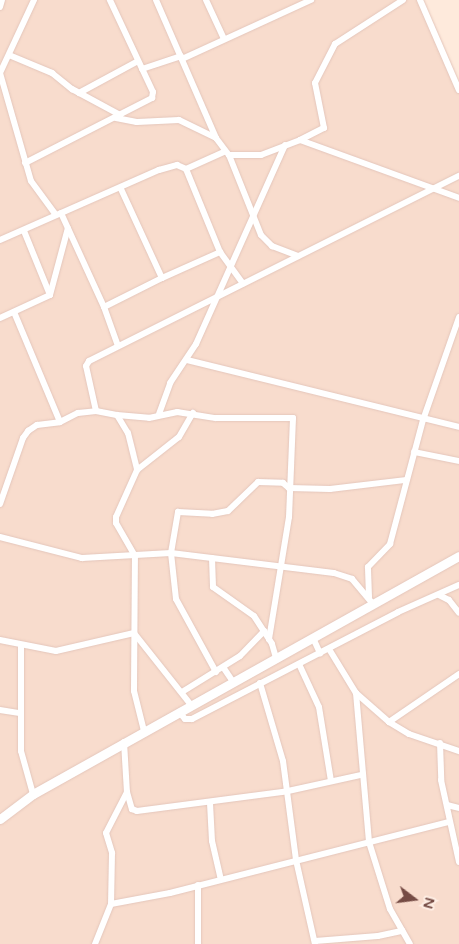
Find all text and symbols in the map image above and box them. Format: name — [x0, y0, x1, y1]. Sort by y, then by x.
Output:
north arrow — [389, 874, 439, 924]
text: N — [419, 895, 439, 911]

